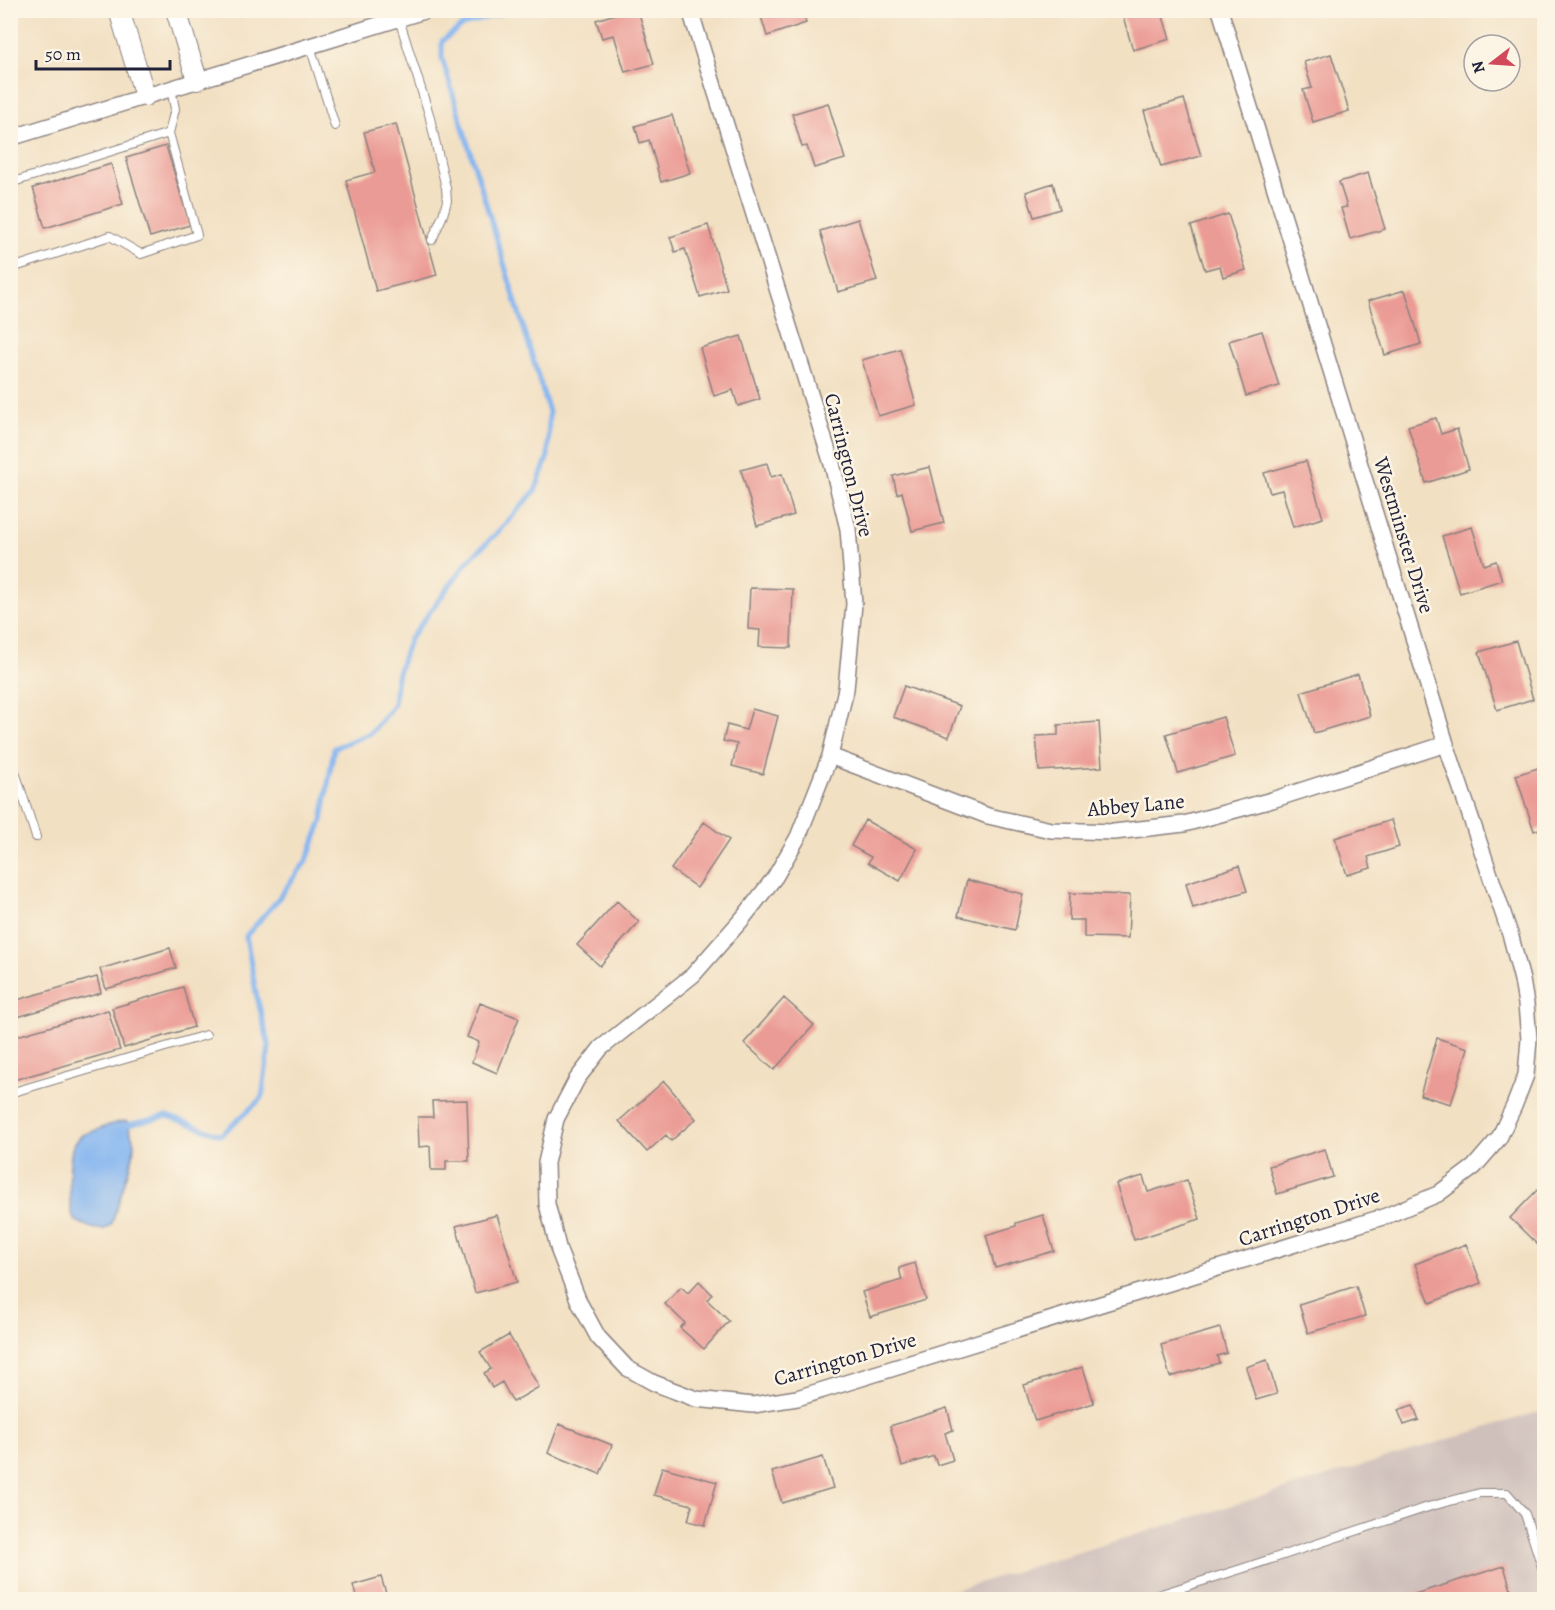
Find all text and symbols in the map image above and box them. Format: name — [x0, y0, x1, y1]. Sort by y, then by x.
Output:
scale bar — [36, 33, 170, 71]
north arrow — [1462, 33, 1522, 93]
text: 50 m — [45, 42, 81, 66]
text: N — [1466, 58, 1491, 76]
street label: Carrington Drive — [818, 390, 880, 540]
street label: Westminster Drive — [1367, 453, 1441, 616]
street label: Abbey Lane — [1085, 787, 1186, 823]
street label: Carrington Drive — [1235, 1181, 1383, 1253]
street label: Carrington Drive — [770, 1325, 920, 1393]

